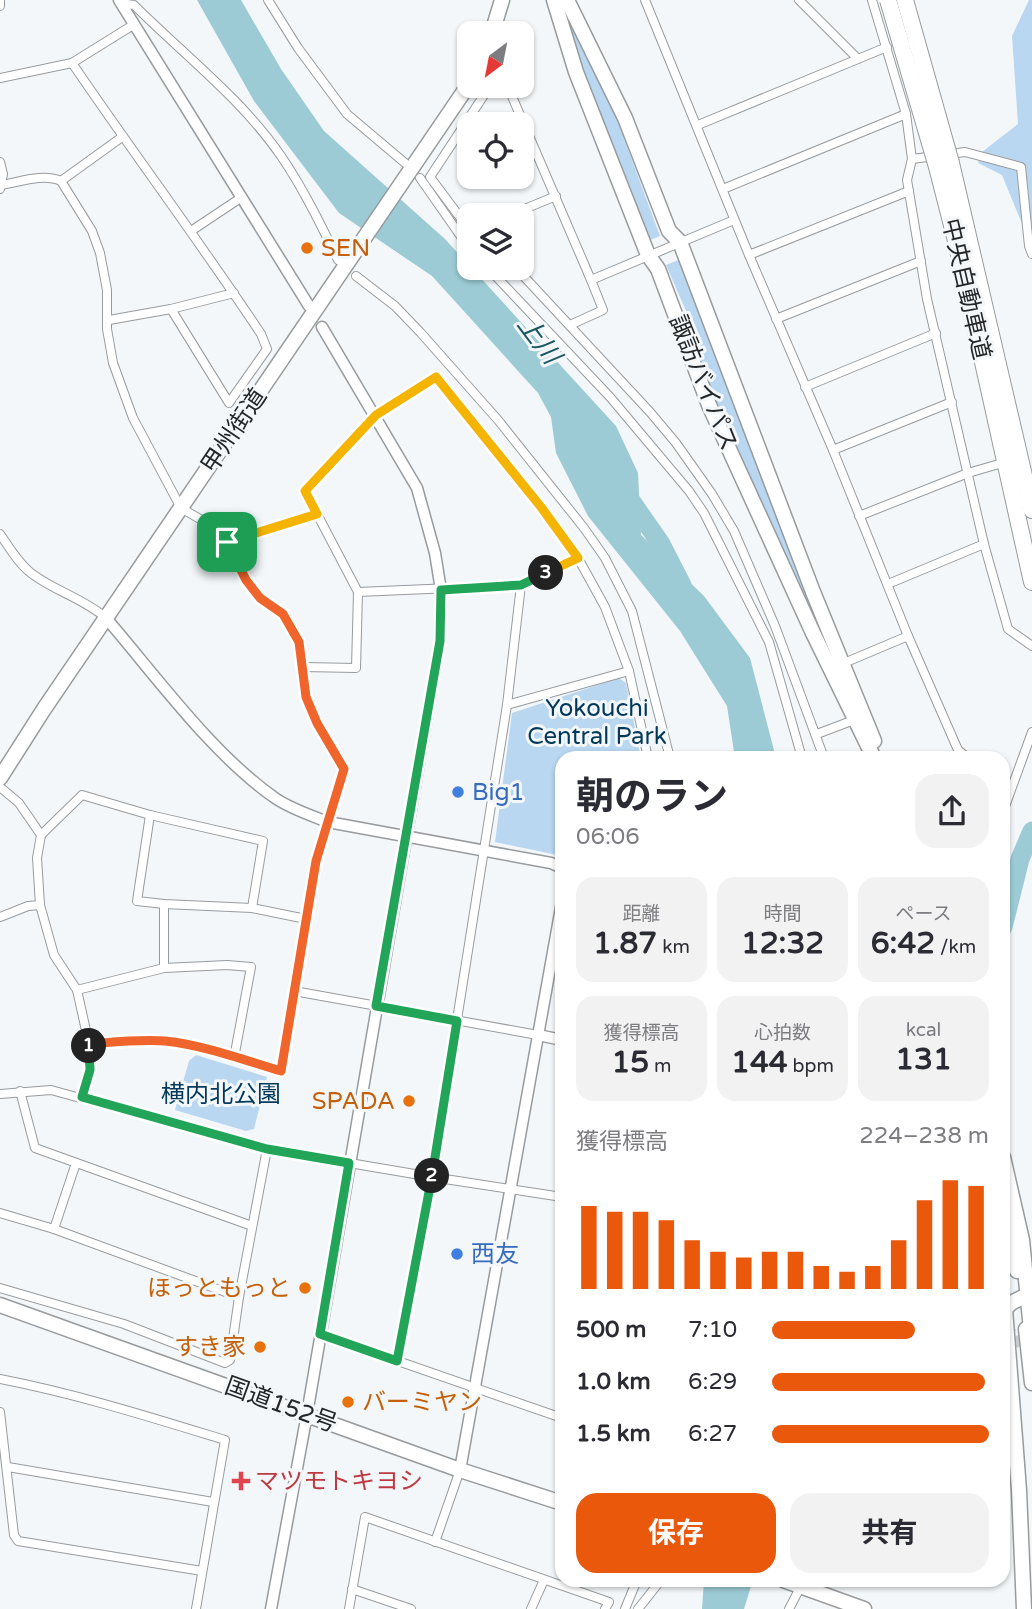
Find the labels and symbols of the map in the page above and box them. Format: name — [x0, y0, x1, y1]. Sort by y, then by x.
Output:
north arrow — [457, 21, 534, 98]
street label: 中央自動車道 — [936, 216, 996, 362]
place label: SEN — [321, 234, 370, 263]
marker: SEN — [299, 240, 315, 256]
water label: 上川 — [511, 310, 569, 372]
street label: 諏訪バイパス — [663, 311, 743, 455]
street label: 甲州街道 — [195, 383, 273, 479]
pin — [197, 512, 257, 572]
pin: 3 — [528, 556, 564, 590]
park label: Yokouchi Central Park — [527, 694, 667, 751]
place label: Big1 — [472, 778, 525, 807]
marker: Big1 — [450, 784, 466, 800]
pin: 1 — [72, 1028, 106, 1064]
park label: 横内北公園 — [161, 1080, 281, 1109]
place label: SPADA — [312, 1087, 395, 1116]
marker: SPADA — [401, 1093, 417, 1109]
pin: 2 — [414, 1158, 450, 1194]
place label: 西友 — [471, 1240, 519, 1269]
marker: 西友 — [449, 1246, 465, 1262]
place label: ほっともっと — [147, 1274, 291, 1303]
marker: ほっともっと — [297, 1280, 313, 1296]
place label: すき家 — [174, 1333, 246, 1362]
marker: すき家 — [252, 1339, 268, 1355]
street label: 国道152号 — [221, 1371, 341, 1439]
place label: バーミヤン — [362, 1388, 482, 1417]
marker: バーミヤン — [340, 1394, 356, 1410]
place label: マツモトキヨシ — [255, 1467, 423, 1496]
marker: マツモトキヨシ — [233, 1473, 249, 1489]

